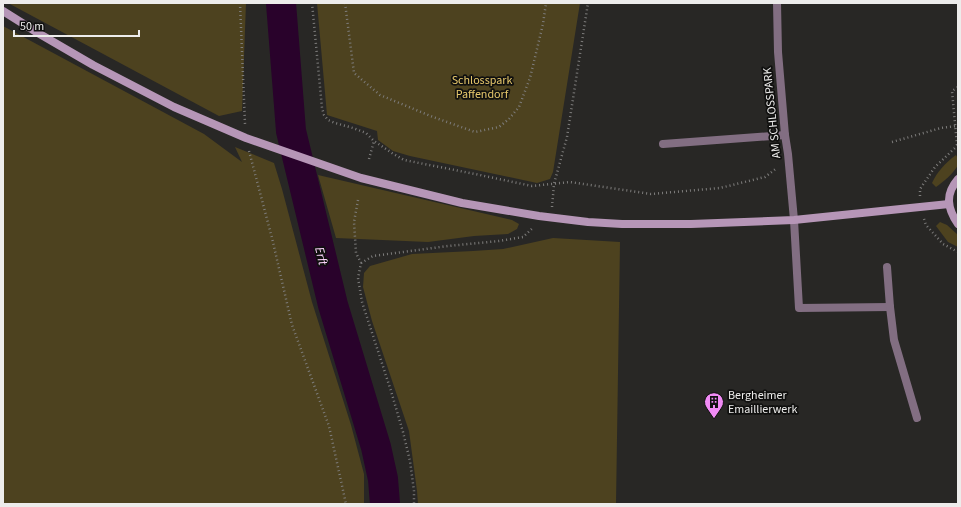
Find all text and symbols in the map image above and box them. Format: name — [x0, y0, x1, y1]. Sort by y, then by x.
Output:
scale bar — [14, 12, 139, 38]
text: 50 m — [20, 18, 44, 35]
street label: AM SCHLOSSPARK — [759, 67, 785, 159]
park label: Schlosspark Paffendorf — [452, 72, 512, 103]
water label: Erft — [310, 245, 332, 268]
place label: Bergheimer Emaillierwerk — [728, 387, 797, 418]
building icon: Bergheimer Emaillierwerk — [703, 391, 725, 419]

